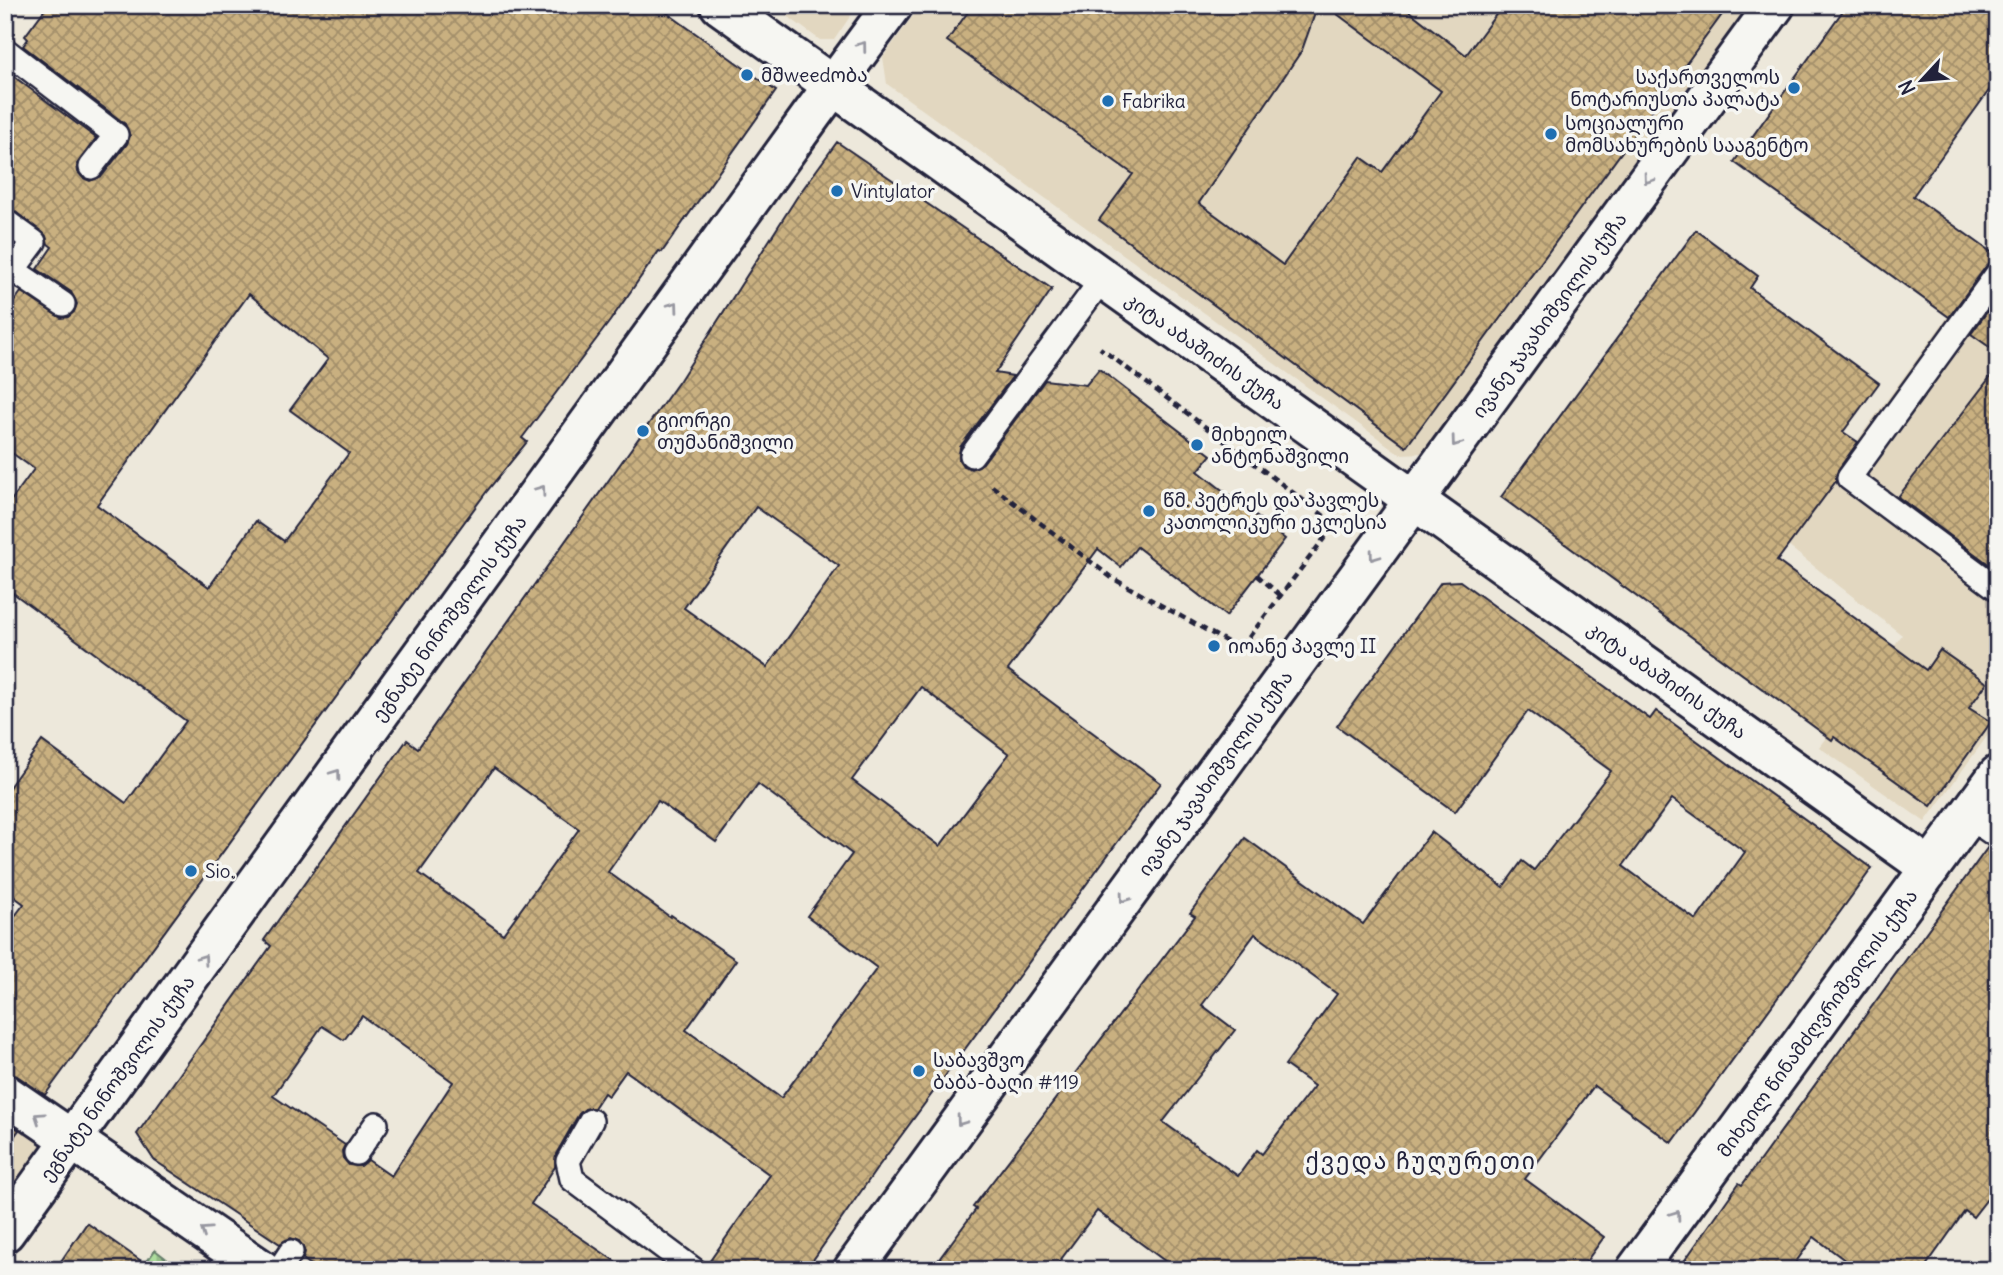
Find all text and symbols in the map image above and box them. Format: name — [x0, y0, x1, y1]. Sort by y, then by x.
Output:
one-way arrow — [854, 41, 867, 54]
north arrow — [1888, 46, 1958, 116]
place label: მშweedობა — [761, 63, 868, 87]
place label: საქართველოს ნოტარიუსთა პალატა — [1570, 65, 1780, 112]
marker: მშweedობა — [739, 67, 755, 83]
text: N — [1893, 76, 1920, 99]
marker: საქართველოს ნოტარიუსთა პალატა — [1786, 80, 1802, 96]
place label: Fabrika — [1122, 89, 1186, 113]
marker: Fabrika — [1100, 93, 1116, 109]
place label: სოციალური მომსახურების სააგენტო — [1565, 111, 1808, 157]
marker: სოციალური მომსახურების სააგენტო — [1543, 126, 1559, 142]
one-way arrow — [1644, 171, 1656, 184]
place label: Vintylator — [851, 179, 935, 203]
marker: Vintylator — [829, 183, 845, 199]
street label: ივანე ჯავახიშვილის ქუჩა — [1466, 208, 1632, 423]
street label: კიტა აბაშიძის ქუჩა — [1121, 287, 1289, 415]
one-way arrow — [666, 301, 678, 313]
place label: გიორგი თუმანიშვილი — [657, 408, 794, 455]
place label: მიხეილ ანტონაშვილი — [1211, 422, 1349, 469]
marker: გიორგი თუმანიშვილი — [635, 423, 651, 439]
one-way arrow — [1452, 434, 1464, 447]
marker: მიხეილ ანტონაშვილი — [1189, 437, 1205, 453]
one-way arrow — [533, 485, 545, 498]
place label: წმ. პეტრეს და პავლეს კათოლიკური ეკლესია — [1163, 488, 1387, 535]
marker: წმ. პეტრეს და პავლეს კათოლიკური ეკლესია — [1141, 503, 1157, 519]
street label: ეგნატე ნინოშვილის ქუჩა — [366, 510, 533, 726]
one-way arrow — [1369, 548, 1382, 561]
street label: კიტა აბაშიძის ქუჩა — [1583, 616, 1751, 744]
place label: იოანე პავლე II — [1228, 634, 1376, 659]
marker: იოანე პავლე II — [1206, 638, 1222, 654]
street label: ივანე ჯავახიშვილის ქუჩა — [1132, 666, 1298, 881]
one-way arrow — [328, 769, 341, 782]
place label: Sio. — [205, 859, 234, 883]
marker: Sio. — [183, 863, 199, 879]
street label: მიხეილ წინამძღვრიშვილის ქუჩა — [1712, 884, 1923, 1162]
one-way arrow — [1120, 890, 1132, 903]
one-way arrow — [195, 954, 208, 967]
street label: ეგნატე ნინოშვილის ქუჩა — [34, 970, 201, 1186]
place label: საბავშვო ბაბა-ბაღი #119 — [933, 1048, 1079, 1095]
marker: საბავშვო ბაბა-ბაღი #119 — [911, 1063, 927, 1079]
one-way arrow — [34, 1113, 47, 1125]
one-way arrow — [957, 1113, 969, 1126]
district label: ქვედა ჩუღურეთი — [1305, 1146, 1537, 1175]
one-way arrow — [1668, 1210, 1680, 1223]
one-way arrow — [200, 1227, 213, 1239]

